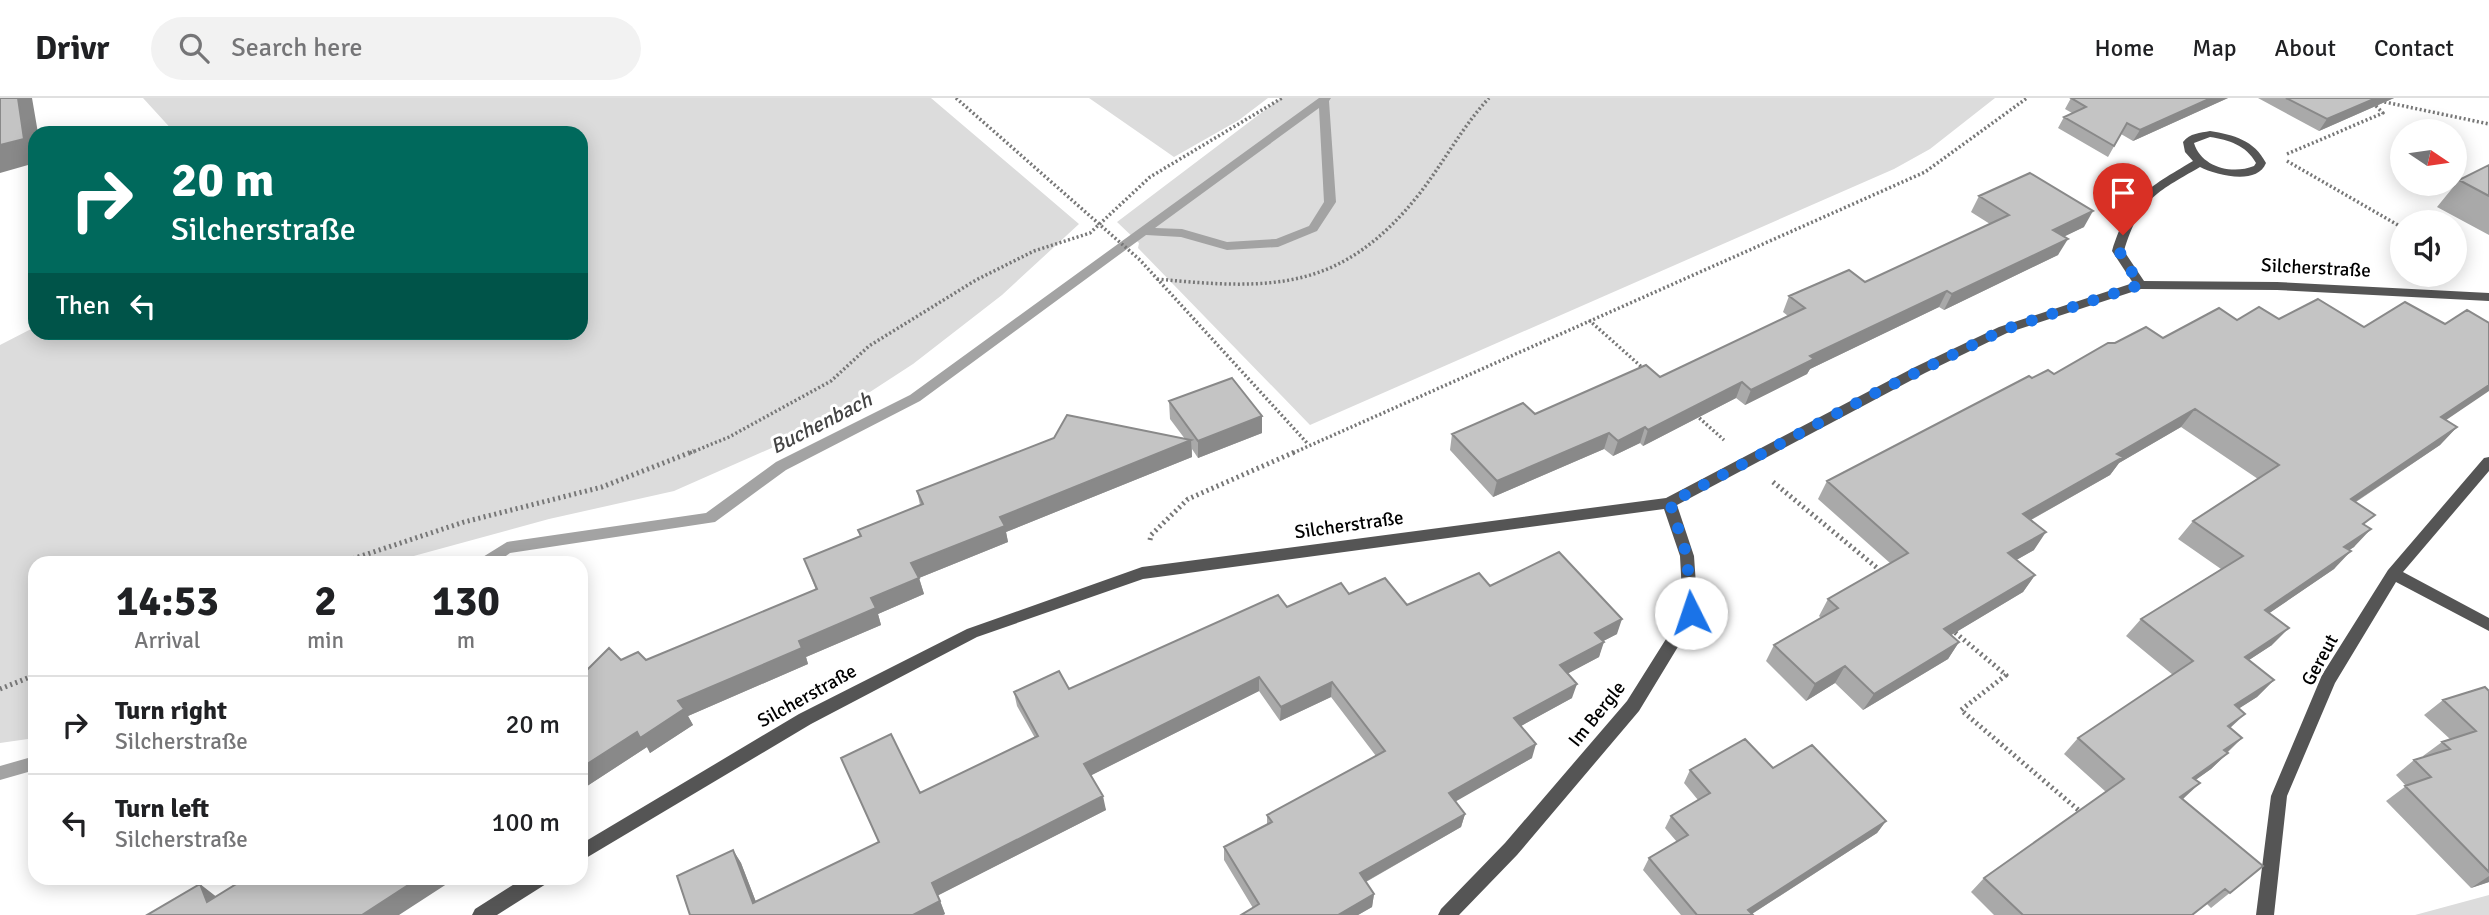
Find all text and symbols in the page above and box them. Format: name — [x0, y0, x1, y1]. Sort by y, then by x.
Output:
search box — [151, 17, 641, 80]
text: Drivr — [35, 28, 109, 69]
icon: search — [175, 29, 213, 67]
text: Search here — [231, 32, 362, 64]
text: Home — [2094, 33, 2154, 63]
text: Map — [2192, 33, 2237, 63]
text: About — [2275, 33, 2336, 63]
text: Contact — [2374, 33, 2454, 63]
north arrow — [2390, 119, 2468, 196]
map controls — [2390, 119, 2467, 287]
text: 20 m — [171, 150, 274, 210]
icon: right — [56, 154, 147, 245]
pin — [2093, 163, 2153, 235]
icon: arrive — [2104, 174, 2142, 212]
text: Silcherstraße — [171, 210, 356, 249]
button: sound — [2390, 210, 2467, 287]
street label: Silcherstraße — [2261, 253, 2371, 283]
icon: left — [124, 287, 162, 325]
text: Then — [56, 290, 110, 322]
water label: Buchenbach — [766, 386, 877, 460]
street label: Silcherstraße — [1293, 505, 1405, 545]
text: 14:53 — [116, 576, 219, 627]
text: 2 — [314, 576, 337, 627]
text: 130 — [432, 576, 500, 627]
position arrow — [1654, 576, 1728, 650]
text: Arrival — [134, 626, 201, 655]
text: min — [307, 626, 344, 655]
text: m — [457, 626, 475, 655]
street label: Gereut — [2296, 630, 2344, 690]
street label: Silcherstraße — [753, 659, 861, 733]
street label: Im Bergle — [1563, 676, 1631, 752]
text: Turn right — [115, 695, 227, 727]
icon: right — [56, 706, 94, 744]
text: 20 m — [505, 709, 560, 741]
text: Silcherstraße — [115, 727, 248, 756]
text: Turn left — [115, 793, 209, 825]
icon: left — [56, 804, 94, 842]
text: 100 m — [491, 807, 560, 839]
text: Silcherstraße — [115, 825, 248, 854]

